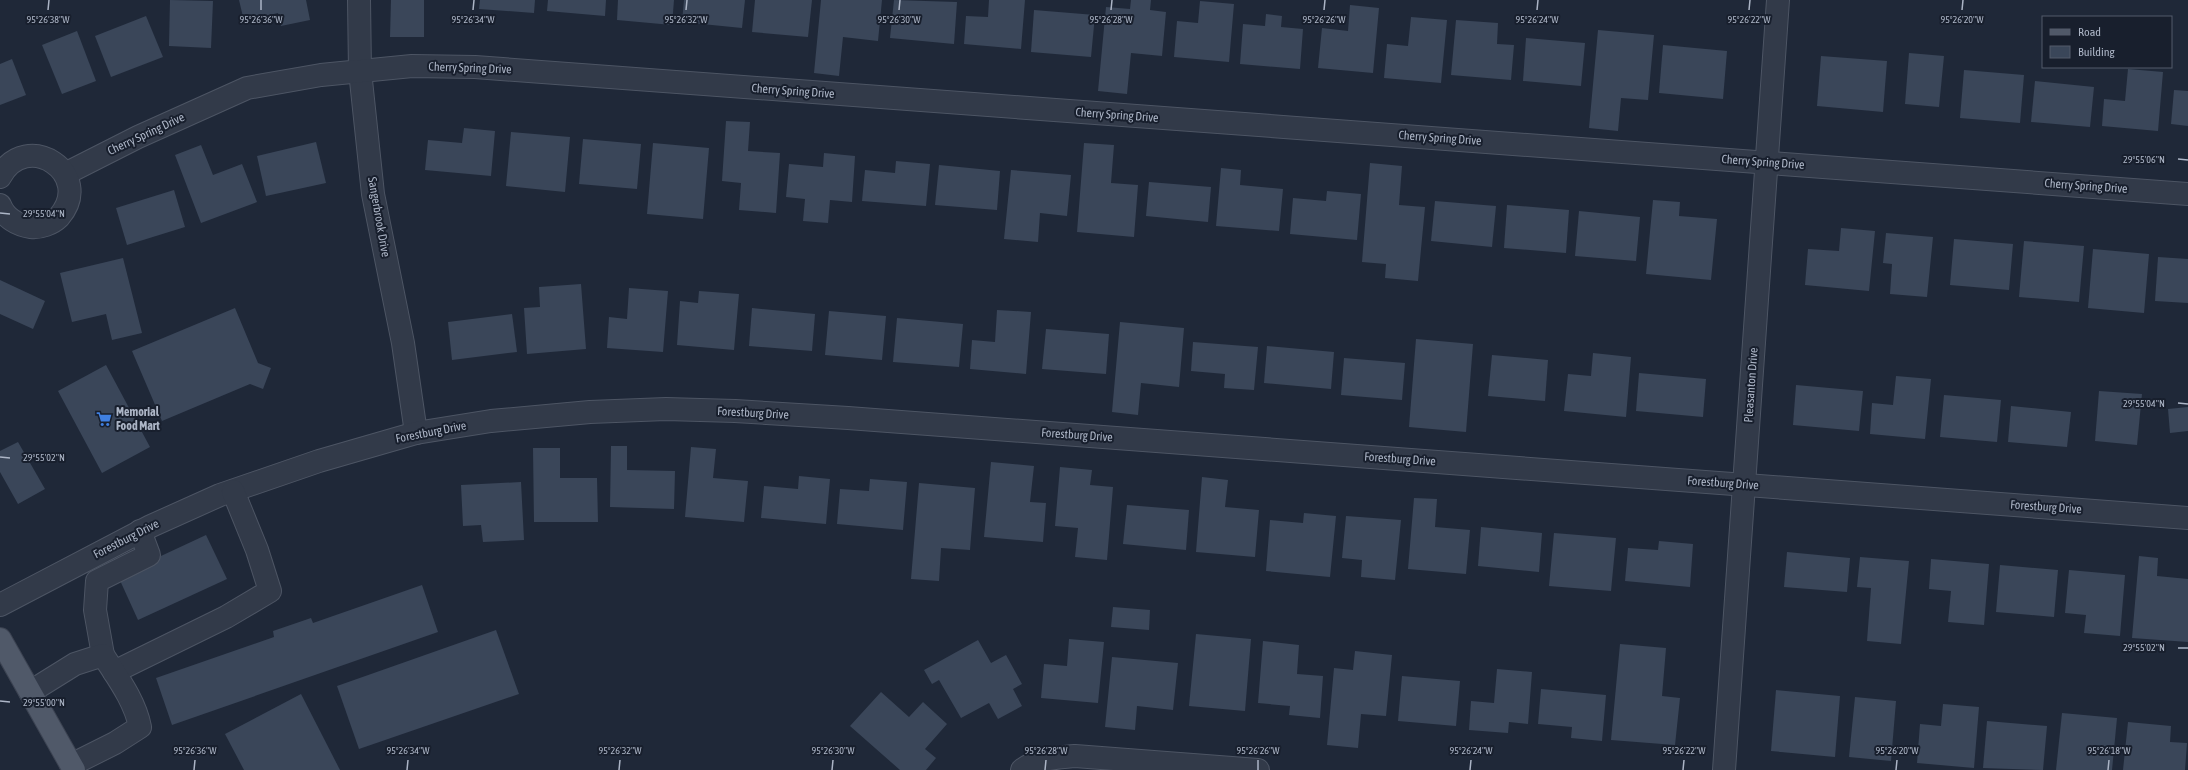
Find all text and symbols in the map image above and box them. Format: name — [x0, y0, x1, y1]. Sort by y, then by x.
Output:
text: 95°26'38"W — [26, 14, 70, 25]
text: 95°26'36"W — [239, 14, 283, 25]
text: 95°26'34"W — [451, 14, 495, 25]
text: 95°26'32"W — [664, 14, 708, 25]
text: 95°26'30"W — [877, 14, 921, 25]
text: 95°26'28"W — [1089, 14, 1133, 25]
text: 95°26'26"W — [1302, 14, 1346, 25]
text: 95°26'24"W — [1515, 14, 1559, 25]
text: 95°26'22"W — [1727, 14, 1771, 25]
text: 95°26'20"W — [1940, 14, 1984, 25]
legend — [2042, 16, 2172, 68]
text: Road — [2078, 25, 2101, 39]
text: Building — [2078, 45, 2116, 59]
street label: Cherry Spring Drive — [428, 60, 512, 76]
street label: Cherry Spring Drive — [751, 81, 835, 101]
street label: Cherry Spring Drive — [1075, 105, 1159, 125]
street label: Cherry Spring Drive — [105, 110, 187, 158]
street label: Cherry Spring Drive — [1398, 128, 1482, 148]
street label: Cherry Spring Drive — [1721, 152, 1805, 172]
text: 29°55'06"N — [2123, 154, 2165, 165]
street label: Sangerbrook Drive — [365, 176, 393, 258]
street label: Cherry Spring Drive — [2044, 176, 2128, 196]
text: 29°55'04"N — [23, 208, 65, 219]
street label: Pleasanton Drive — [1741, 347, 1761, 423]
text: 29°55'04"N — [2123, 398, 2165, 409]
street label: Forestburg Drive — [717, 404, 789, 422]
place label: Memorial Food Mart — [116, 405, 160, 433]
supermarket icon: Memorial Food Mart — [95, 410, 113, 428]
street label: Forestburg Drive — [394, 418, 468, 446]
street label: Forestburg Drive — [1041, 426, 1113, 444]
street label: Forestburg Drive — [1364, 450, 1436, 468]
text: 29°55'02"N — [23, 452, 65, 463]
street label: Forestburg Drive — [1687, 474, 1759, 492]
street label: Forestburg Drive — [2010, 498, 2082, 516]
street label: Forestburg Drive — [91, 516, 161, 562]
text: 29°55'02"N — [2123, 642, 2165, 653]
text: 29°55'00"N — [23, 697, 65, 708]
text: 95°26'36"W — [173, 745, 217, 756]
text: 95°26'34"W — [386, 745, 430, 756]
text: 95°26'32"W — [598, 745, 642, 756]
text: 95°26'30"W — [811, 745, 855, 756]
text: 95°26'28"W — [1024, 745, 1068, 756]
text: 95°26'26"W — [1236, 745, 1280, 756]
text: 95°26'24"W — [1449, 745, 1493, 756]
text: 95°26'22"W — [1662, 745, 1706, 756]
text: 95°26'20"W — [1875, 745, 1919, 756]
text: 95°26'18"W — [2087, 745, 2131, 756]

